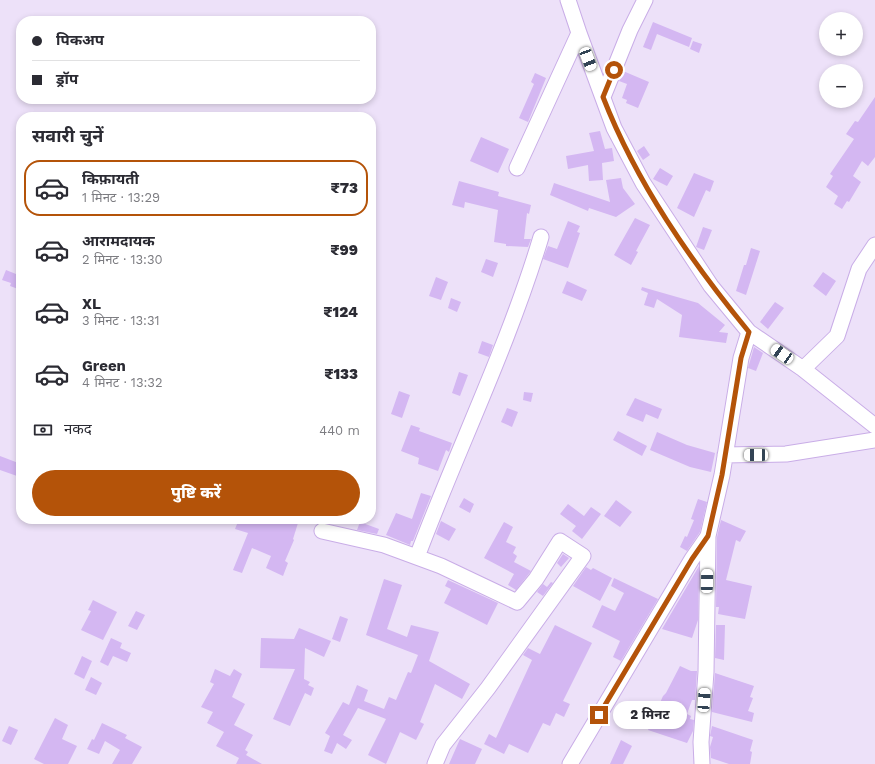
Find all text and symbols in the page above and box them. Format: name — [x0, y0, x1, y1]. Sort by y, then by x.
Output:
map controls — [819, 12, 863, 108]
button: + — [819, 12, 863, 56]
text: पिकअप — [56, 31, 104, 49]
car — [578, 46, 598, 72]
route start — [605, 61, 623, 79]
button: − — [819, 64, 863, 108]
text: ड्रॉप — [56, 70, 78, 88]
text: सवारी चुनें — [32, 125, 103, 146]
icon: car — [34, 170, 70, 206]
text: किफ़ायती — [82, 170, 139, 188]
text: ₹73 — [330, 179, 358, 197]
text: 1 मिनट · 13:29 — [82, 190, 160, 205]
icon: car — [34, 232, 70, 268]
text: आरामदायक — [82, 232, 155, 250]
text: ₹99 — [330, 241, 358, 259]
text: 2 मिनट · 13:30 — [82, 252, 163, 267]
icon: car — [34, 294, 70, 330]
text: XL — [82, 295, 101, 313]
text: ₹124 — [323, 303, 358, 321]
text: 3 मिनट · 13:31 — [82, 313, 160, 328]
car — [769, 342, 795, 366]
icon: car — [34, 356, 70, 392]
text: Green — [82, 357, 126, 375]
text: ₹133 — [324, 365, 358, 383]
text: 4 मिनट · 13:32 — [82, 375, 162, 390]
icon: cash — [32, 419, 54, 441]
text: नकद — [64, 420, 92, 438]
text: 440 m — [319, 423, 360, 438]
car — [744, 449, 768, 461]
button: पुष्टि करें — [32, 470, 360, 516]
car — [701, 569, 713, 593]
car — [697, 688, 711, 712]
callout: 2 मिनट — [613, 701, 687, 729]
route end — [590, 706, 608, 724]
text: 2 मिनट — [630, 707, 670, 722]

